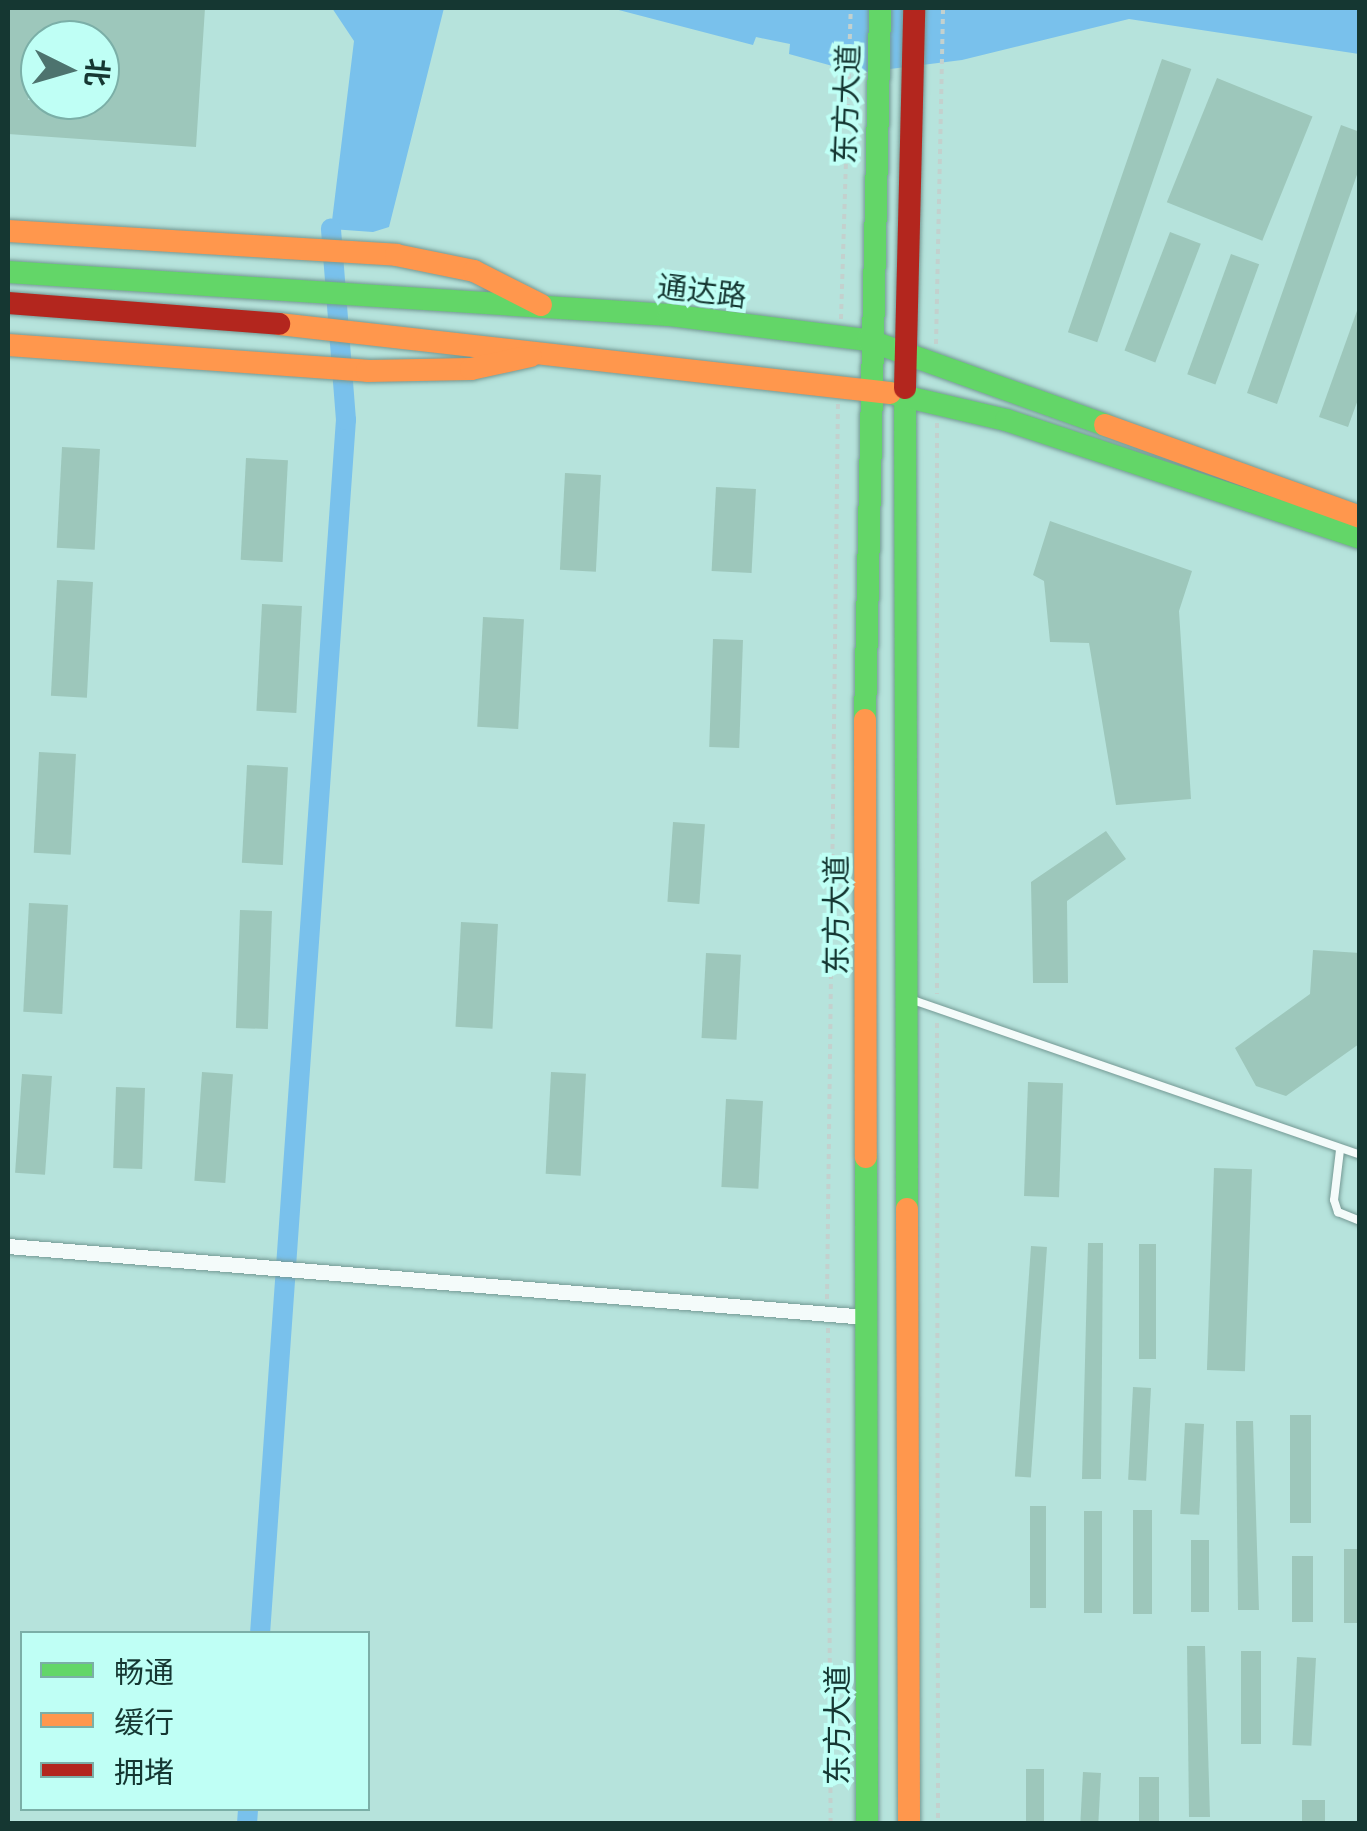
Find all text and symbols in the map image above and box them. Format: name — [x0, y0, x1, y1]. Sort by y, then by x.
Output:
north arrow — [20, 20, 120, 120]
street label: 东方大道 — [826, 43, 866, 165]
text: 北 — [78, 57, 118, 88]
street label: 通达路 — [655, 268, 749, 314]
street label: 东方大道 — [818, 855, 854, 975]
legend — [20, 1631, 370, 1811]
text: 畅通 — [114, 1651, 174, 1692]
street label: 东方大道 — [819, 1665, 855, 1785]
text: 缓行 — [114, 1701, 174, 1742]
text: 拥堵 — [114, 1751, 174, 1792]

